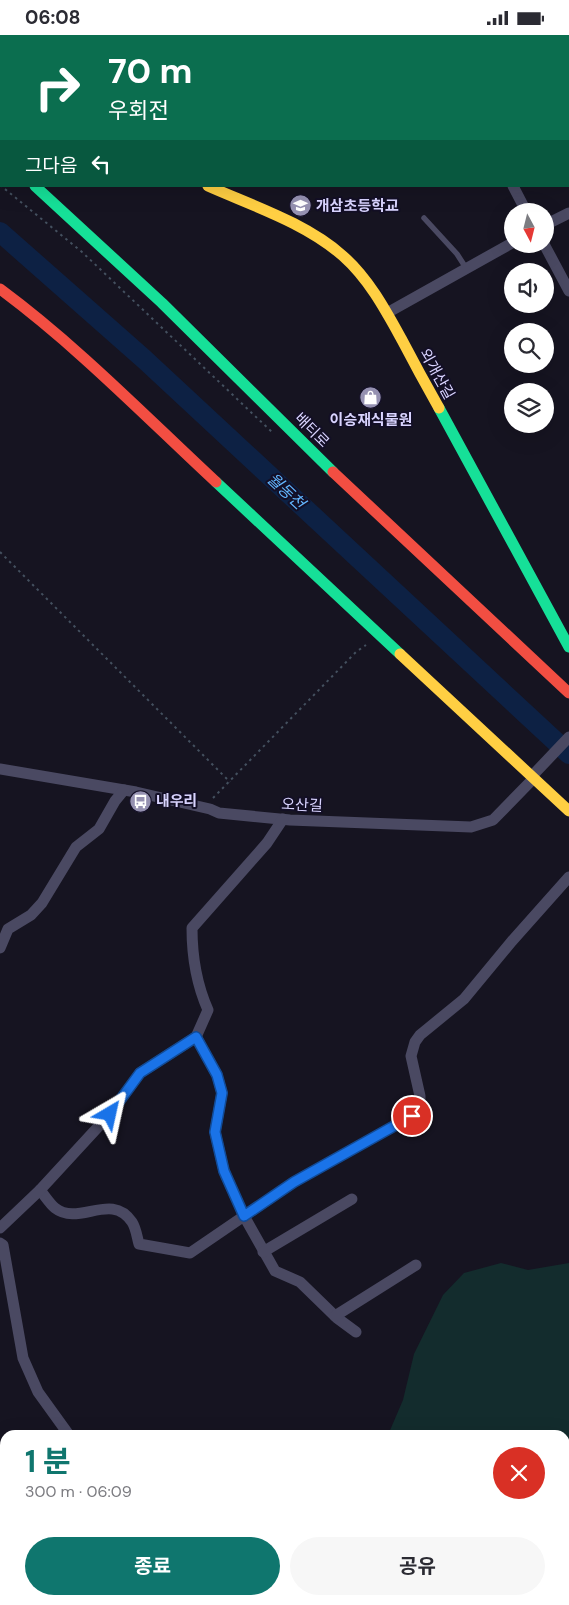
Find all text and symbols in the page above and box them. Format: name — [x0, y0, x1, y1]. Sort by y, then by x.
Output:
text: 06:08 — [25, 5, 81, 30]
text: 70 m — [108, 48, 192, 94]
icon: right — [25, 55, 90, 120]
text: 우회전 — [108, 96, 169, 125]
icon: left — [87, 150, 115, 178]
text: 그다음 — [25, 153, 77, 178]
school or university icon: 개삼초등학교 — [288, 194, 312, 218]
place label: 개삼초등학교 — [316, 196, 399, 216]
north arrow — [504, 203, 554, 253]
map controls — [504, 203, 554, 433]
button: sound — [504, 263, 554, 313]
button: search — [504, 323, 554, 373]
street label: 외개산길 — [415, 345, 459, 403]
button: layers — [504, 383, 554, 433]
shop icon: 이승재식물원 — [359, 385, 383, 409]
street label: 배티로 — [290, 408, 334, 452]
place label: 이승재식물원 — [330, 410, 412, 430]
water label: 월동천 — [263, 468, 311, 515]
bus stop icon: 내우리 — [128, 789, 152, 813]
place label: 내우리 — [156, 791, 197, 811]
street label: 오산길 — [281, 794, 323, 816]
position arrow — [83, 1087, 135, 1139]
pin — [391, 1095, 433, 1137]
icon: arrive — [398, 1102, 426, 1130]
text: 1 분 — [25, 1442, 71, 1481]
button: close — [493, 1447, 545, 1499]
text: 300 m · 06:09 — [25, 1481, 132, 1502]
button: 종료 — [25, 1537, 280, 1595]
button: 공유 — [290, 1537, 545, 1595]

